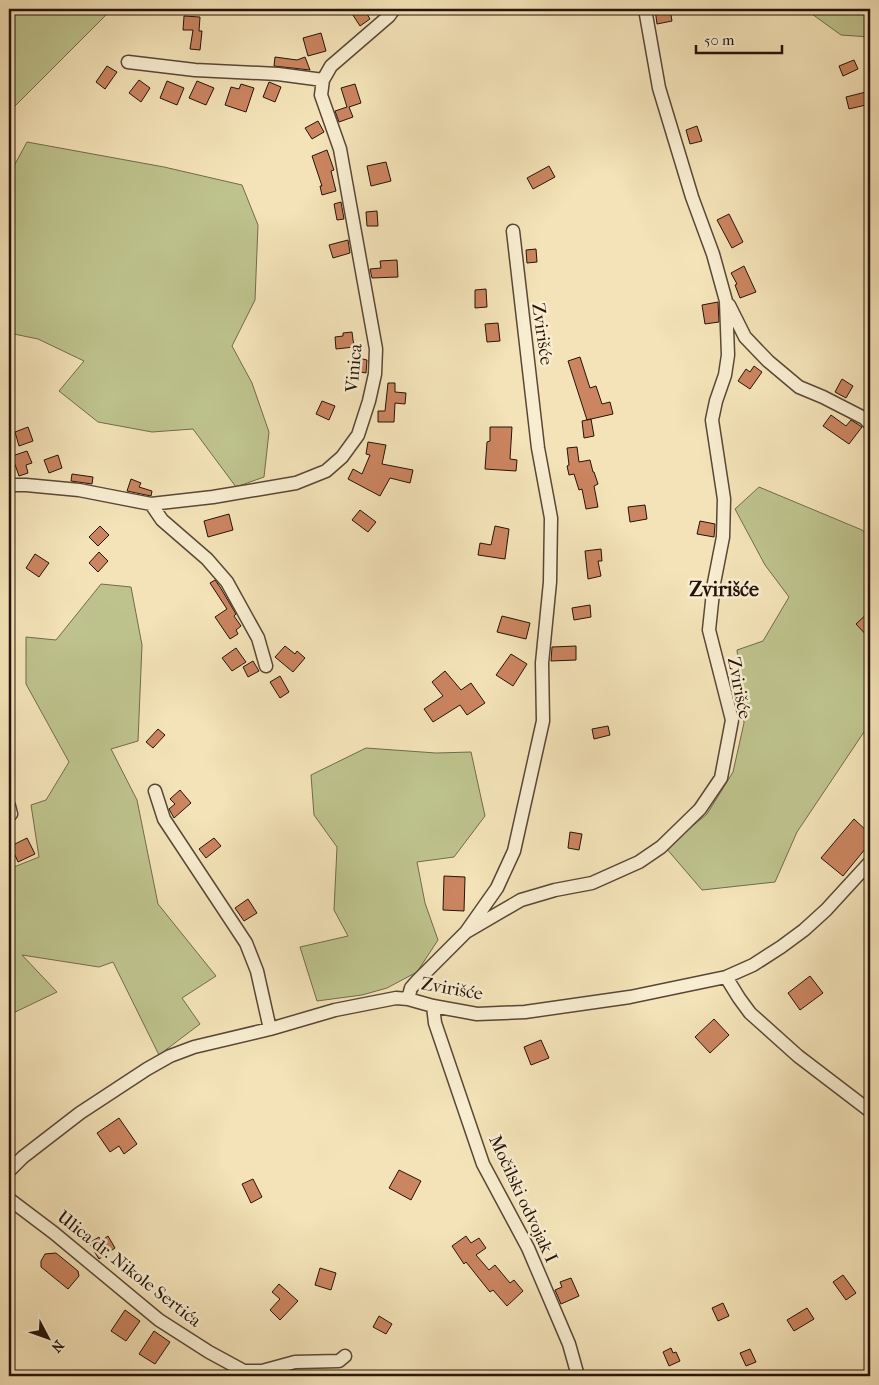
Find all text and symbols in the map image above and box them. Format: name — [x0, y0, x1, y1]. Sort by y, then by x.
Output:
scale bar — [696, 22, 783, 54]
text: 50 m — [704, 31, 735, 49]
street label: Zvirišće — [527, 302, 557, 367]
street label: Vinica — [341, 342, 367, 394]
district label: Zvirišće — [689, 578, 759, 601]
street label: Zvirišće — [723, 655, 755, 721]
street label: Zvirišće — [419, 973, 485, 1005]
street label: Močilski odvojak I — [484, 1132, 562, 1266]
street label: Ulica dr. Nikole Sertića — [53, 1206, 206, 1332]
north arrow — [22, 1312, 72, 1362]
text: N — [47, 1337, 67, 1356]

